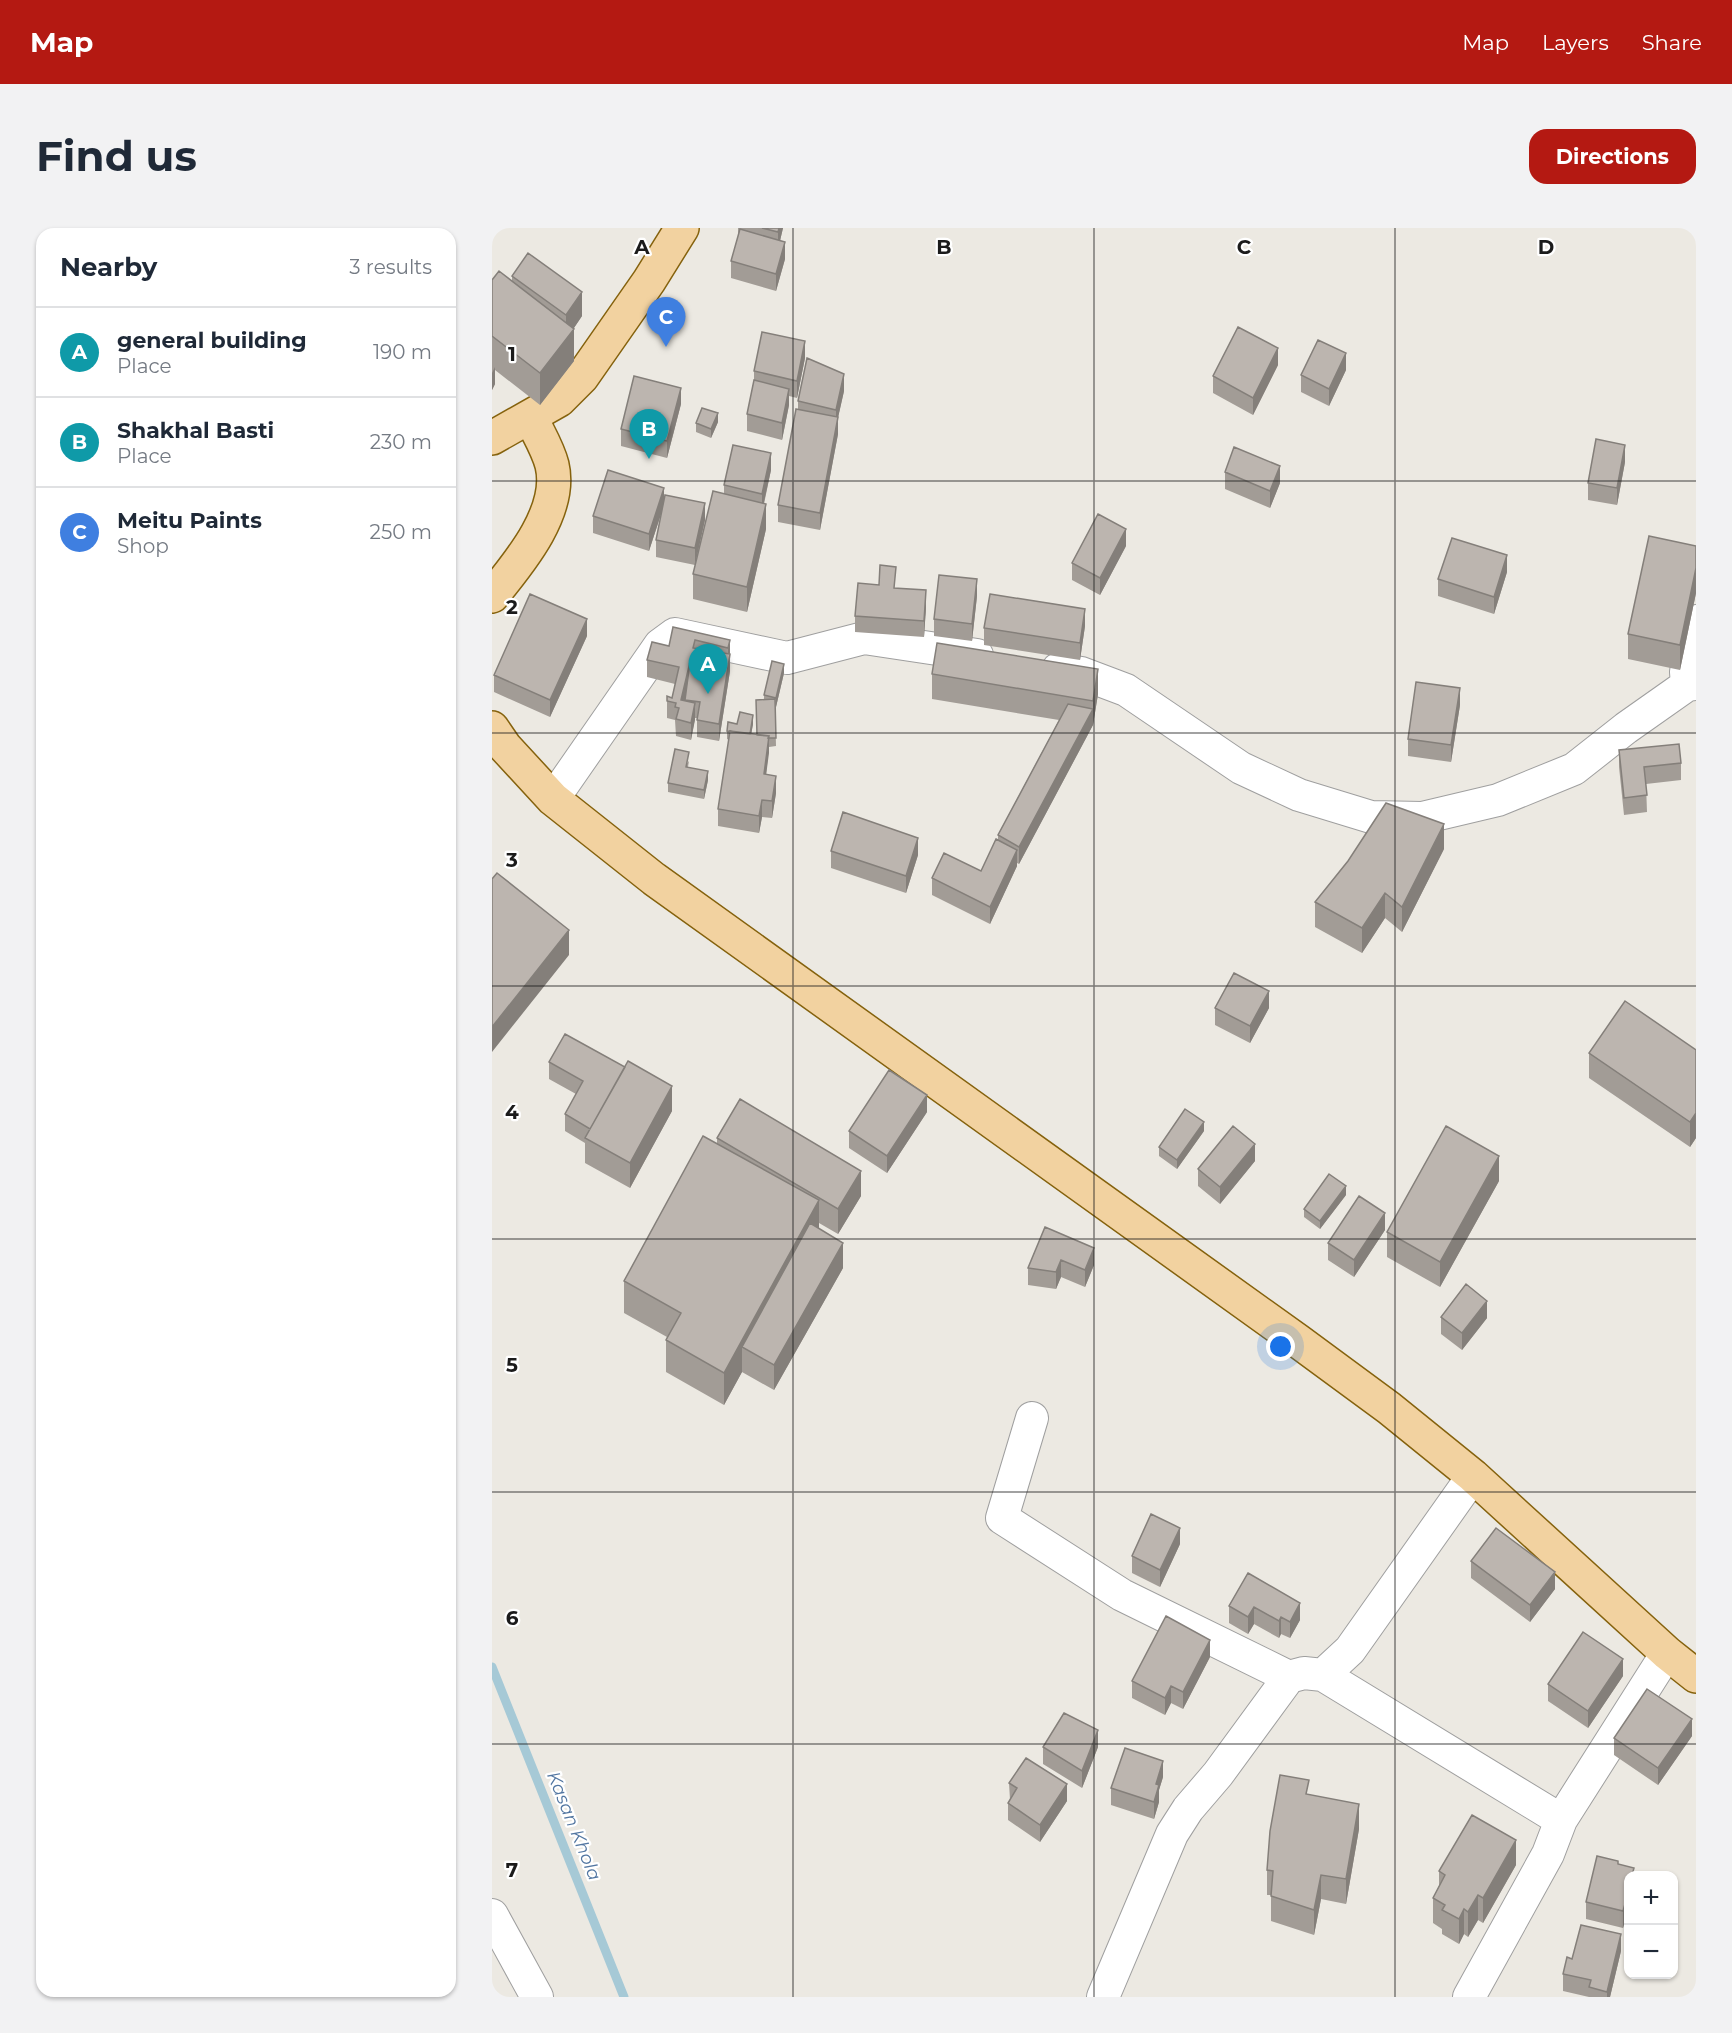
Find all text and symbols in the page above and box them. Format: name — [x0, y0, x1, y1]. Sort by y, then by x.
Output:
text: Map — [30, 25, 93, 59]
text: Map — [1462, 30, 1509, 55]
text: Layers — [1542, 30, 1609, 55]
text: Share — [1642, 30, 1702, 55]
button: Directions — [1529, 129, 1696, 184]
text: Find us — [36, 130, 197, 182]
text: A — [633, 235, 650, 259]
text: B — [936, 235, 952, 259]
text: C — [1237, 235, 1252, 259]
text: D — [1538, 235, 1554, 259]
text: Nearby — [60, 251, 157, 283]
text: 3 results — [349, 255, 432, 279]
pin: C — [646, 298, 686, 347]
text: general building — [117, 327, 307, 354]
text: A — [72, 340, 87, 364]
text: 190 m — [373, 340, 432, 364]
text: 1 — [508, 342, 516, 366]
text: Place — [117, 354, 172, 378]
pin: B — [630, 410, 668, 459]
text: Shakhal Basti — [117, 417, 274, 444]
text: B — [72, 430, 87, 454]
text: 230 m — [370, 430, 432, 454]
text: Place — [117, 444, 172, 468]
text: Meitu Paints — [117, 507, 262, 534]
text: C — [72, 520, 87, 544]
text: 250 m — [370, 520, 432, 544]
text: Shop — [117, 534, 169, 558]
text: 2 — [506, 595, 518, 619]
pin: A — [688, 644, 728, 694]
text: 3 — [505, 848, 518, 872]
text: 4 — [505, 1100, 519, 1124]
your location — [1266, 1332, 1295, 1361]
text: 5 — [506, 1353, 518, 1377]
text: 6 — [506, 1606, 519, 1630]
water label: Kasan Khola — [542, 1768, 606, 1884]
text: 7 — [506, 1858, 518, 1882]
map controls — [1624, 1871, 1678, 1979]
button: + — [1624, 1871, 1678, 1925]
button: − — [1624, 1925, 1678, 1979]

